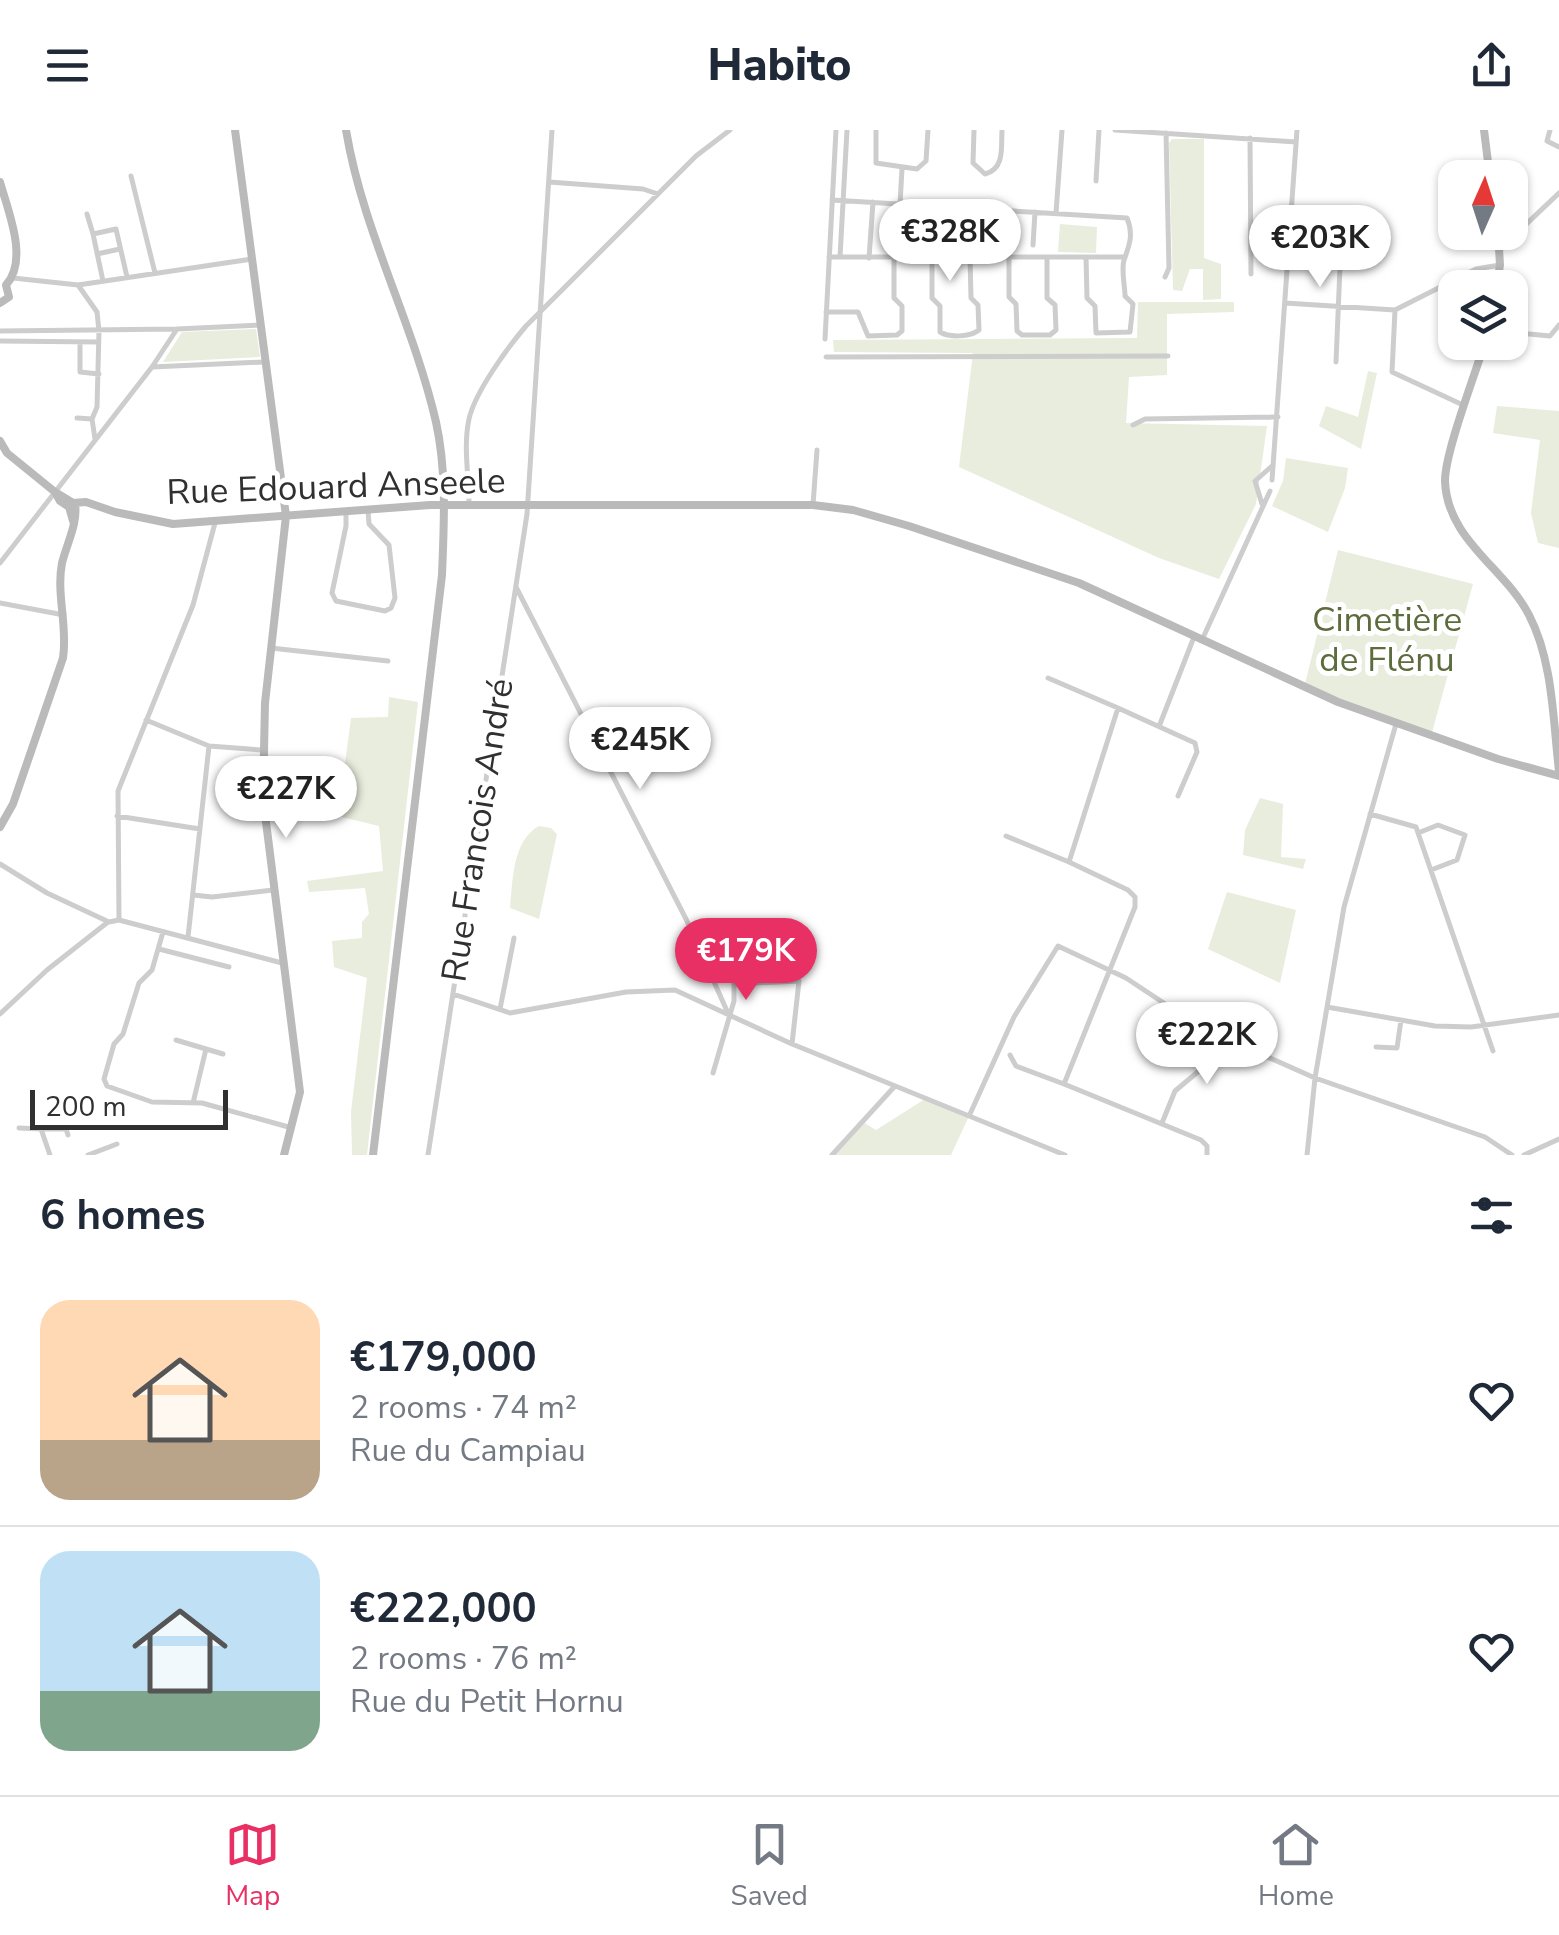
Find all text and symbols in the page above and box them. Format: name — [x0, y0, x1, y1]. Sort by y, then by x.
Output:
text: Habito — [707, 35, 852, 96]
icon: menu — [40, 38, 95, 93]
icon: share — [1464, 38, 1519, 93]
north arrow — [1438, 160, 1528, 250]
map controls — [1438, 160, 1528, 360]
pin: €328K — [880, 199, 1020, 284]
pin: €203K — [1250, 205, 1390, 290]
text: €328K — [901, 210, 999, 253]
text: €203K — [1271, 216, 1369, 259]
button: layers — [1438, 270, 1528, 360]
street label: Rue Edouard Anseele — [166, 457, 506, 516]
park label: Cimetière de Flénu — [1312, 596, 1462, 683]
street label: Rue Francois André — [430, 675, 525, 985]
pin: €245K — [570, 707, 710, 792]
text: €245K — [591, 718, 689, 761]
pin: €227K — [216, 756, 356, 841]
text: €227K — [237, 767, 335, 810]
pin: €179K — [676, 918, 816, 1003]
text: €179K — [697, 929, 795, 972]
pin: €222K — [1137, 1002, 1277, 1087]
text: €222K — [1158, 1013, 1256, 1056]
scale bar — [30, 1085, 228, 1130]
text: 200 m — [45, 1088, 127, 1126]
text: 6 homes — [40, 1187, 205, 1244]
icon: filters — [1464, 1188, 1519, 1243]
text: €179,000 — [350, 1329, 537, 1386]
icon: home — [120, 1340, 240, 1460]
icon: heart — [1464, 1373, 1519, 1428]
text: 2 rooms · 74 m² — [350, 1386, 577, 1429]
text: Rue du Campiau — [350, 1429, 586, 1472]
text: €222,000 — [350, 1580, 537, 1637]
icon: home — [120, 1591, 240, 1711]
icon: heart — [1464, 1624, 1519, 1679]
text: 2 rooms · 76 m² — [350, 1637, 577, 1680]
text: Rue du Petit Hornu — [350, 1680, 624, 1723]
tab: Map — [225, 1817, 280, 1915]
tab: Saved — [730, 1817, 808, 1915]
tab: Home — [1258, 1817, 1334, 1915]

